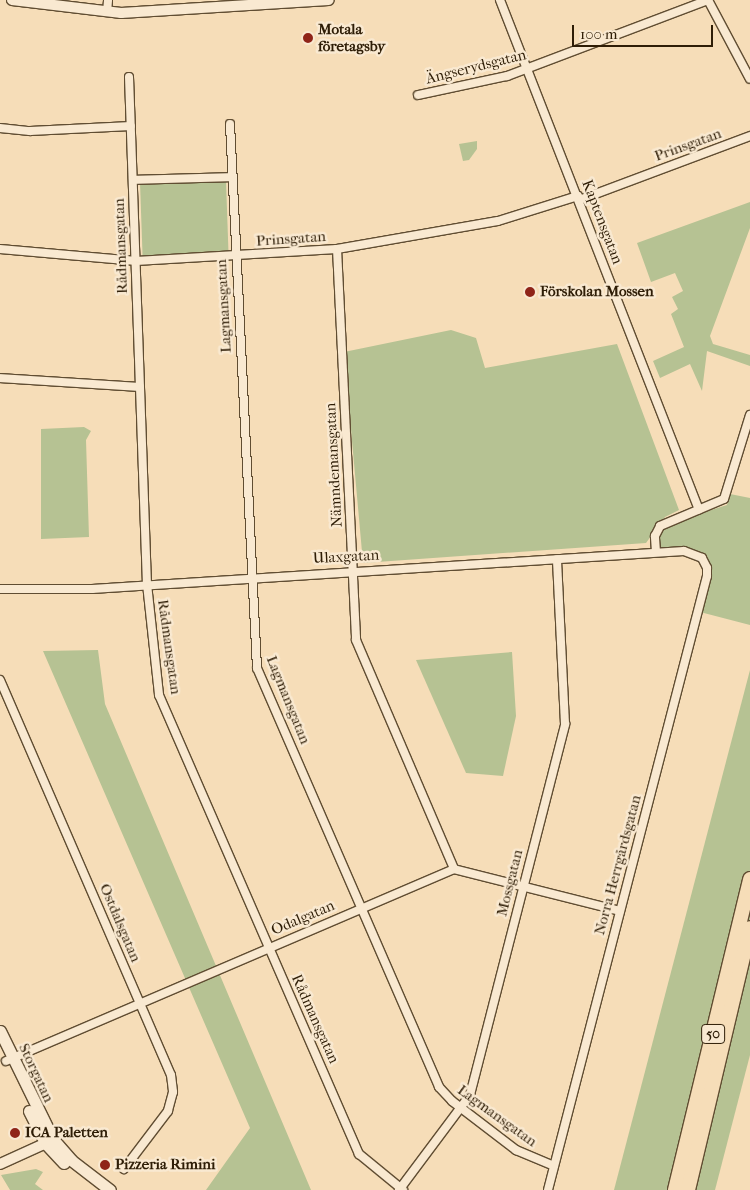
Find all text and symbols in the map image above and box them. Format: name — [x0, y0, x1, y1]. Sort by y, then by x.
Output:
scale bar — [575, 15, 716, 47]
place label: Motala företagsby — [318, 20, 385, 55]
text: 100 m — [580, 25, 618, 43]
marker: Motala företagsby — [302, 32, 314, 44]
street label: Ängserydsgatan — [424, 46, 528, 88]
street label: Prinsgatan — [652, 125, 724, 165]
street label: Kaptensgatan — [578, 177, 626, 267]
street label: Rådmansgatan — [110, 198, 132, 294]
street label: Prinsgatan — [255, 228, 327, 250]
street label: Lagmansgatan — [213, 259, 235, 353]
place label: Förskolan Mossen — [540, 283, 654, 301]
marker: Förskolan Mossen — [524, 286, 536, 298]
street label: Nämndemansgatan — [322, 402, 346, 528]
street label: Ulaxgatan — [312, 546, 380, 568]
street label: Rådmansgatan — [153, 598, 185, 696]
street label: Lagmansgatan — [262, 653, 314, 747]
street label: Norra Herrgårdsgatan — [591, 793, 645, 937]
street label: Mossgatan — [493, 848, 527, 918]
street label: Ostdalsgatan — [95, 881, 145, 965]
street label: Odalgatan — [269, 897, 337, 939]
street label: Rådmansgatan — [287, 972, 343, 1066]
road number: 50 — [700, 1022, 726, 1046]
street label: Storgatan — [15, 1041, 57, 1105]
street label: Lagmansgatan — [454, 1081, 540, 1151]
place label: ICA Paletten — [25, 1124, 108, 1142]
marker: ICA Paletten — [9, 1127, 21, 1139]
place label: Pizzeria Rimini — [115, 1156, 215, 1174]
marker: Pizzeria Rimini — [99, 1159, 111, 1171]

